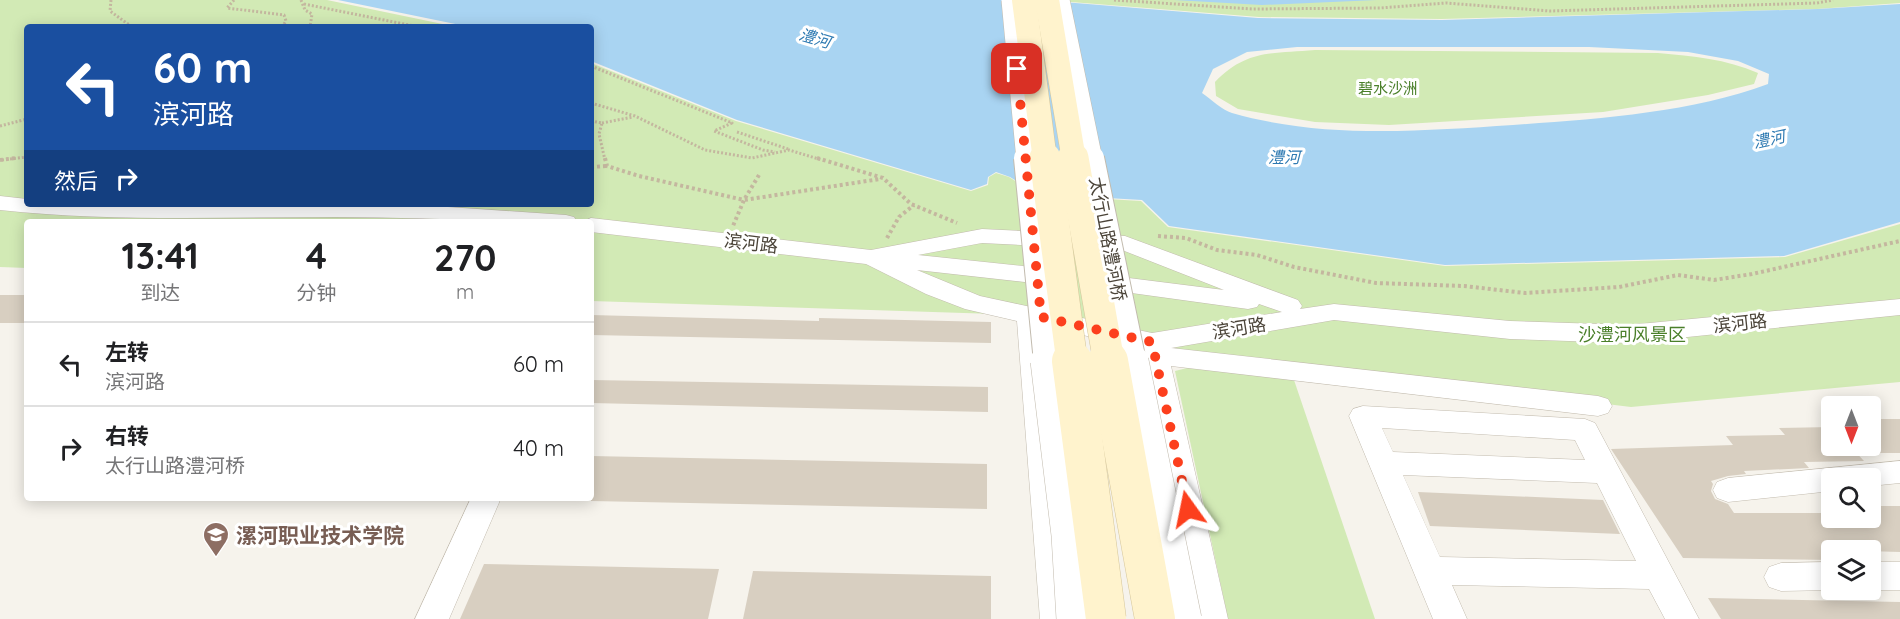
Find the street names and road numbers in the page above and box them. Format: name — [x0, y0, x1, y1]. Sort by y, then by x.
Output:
street label: 太行山路澧河桥 — [1085, 175, 1131, 303]
street label: 滨河路 — [723, 228, 779, 258]
street label: 滨河路 — [1712, 309, 1768, 337]
street label: 滨河路 — [1211, 312, 1267, 344]

